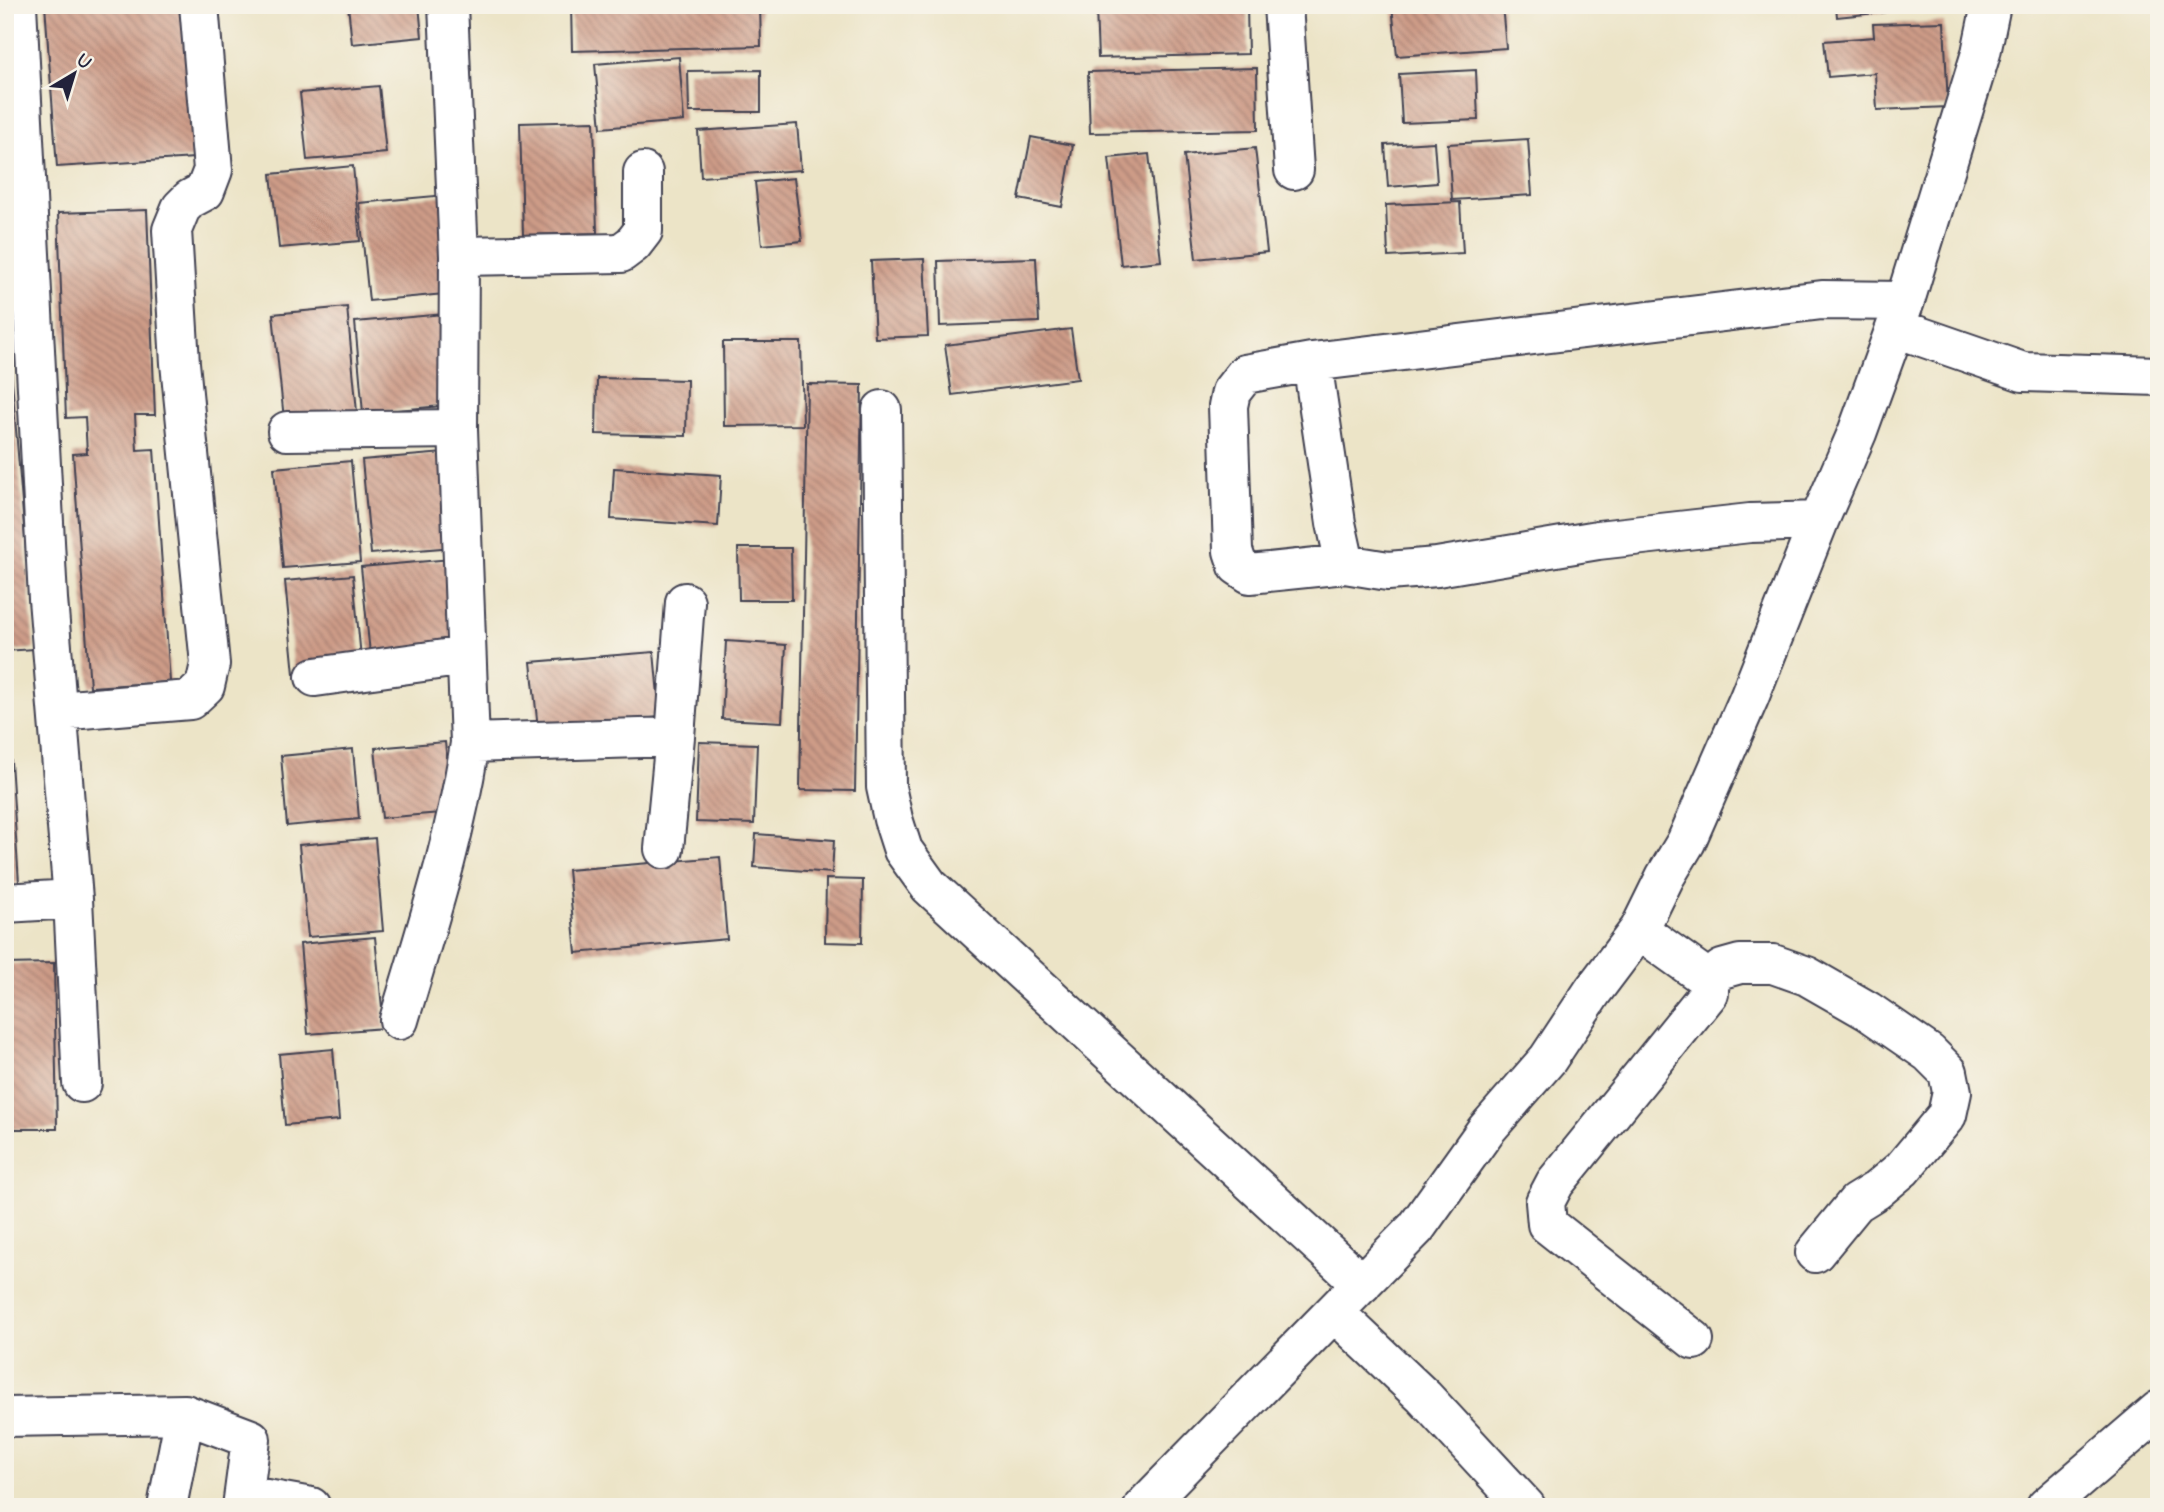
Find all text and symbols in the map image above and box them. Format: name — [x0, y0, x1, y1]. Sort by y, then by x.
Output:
north arrow — [38, 38, 108, 108]
text: U — [72, 49, 96, 74]

